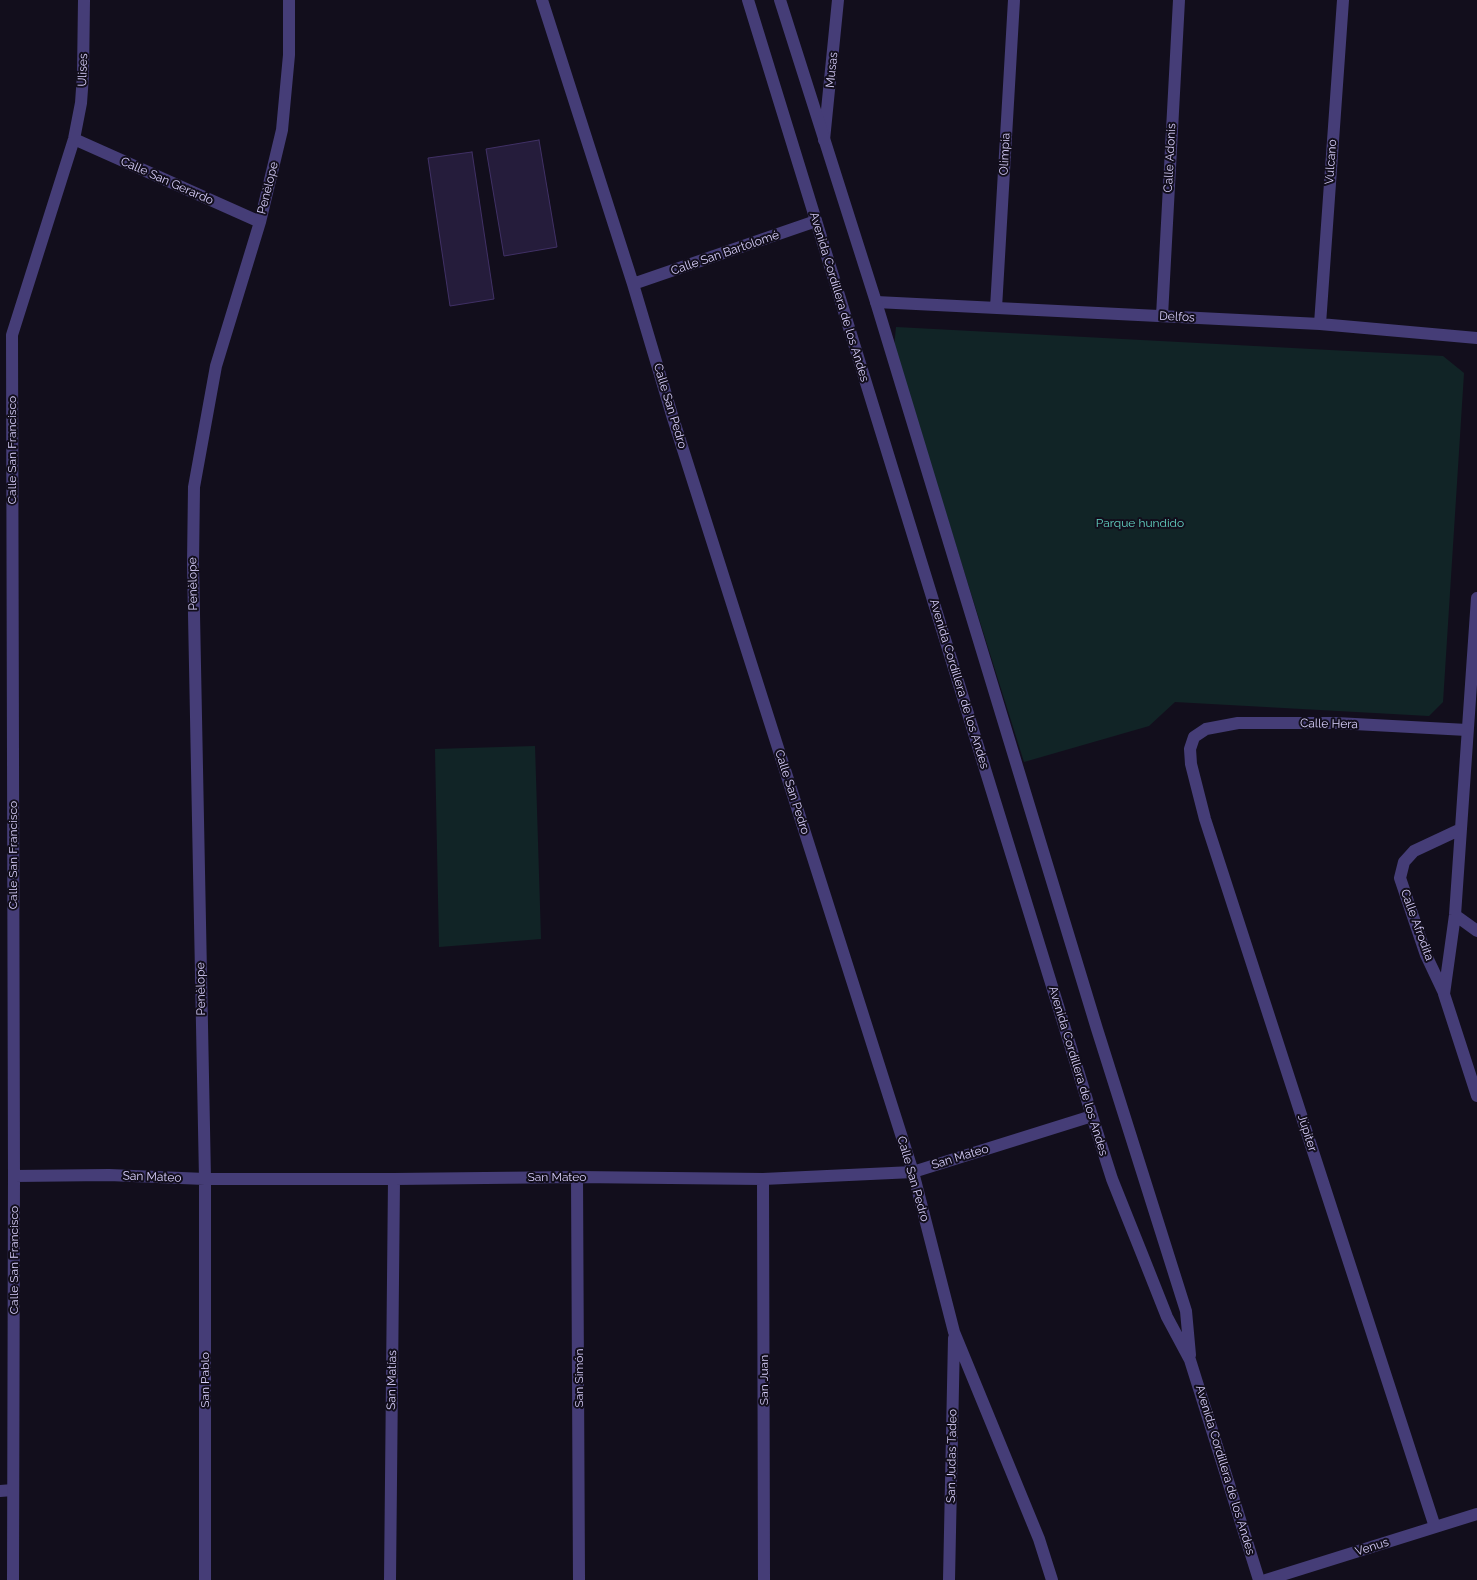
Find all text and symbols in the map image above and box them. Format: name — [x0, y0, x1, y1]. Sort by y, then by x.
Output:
street label: Musas — [823, 51, 841, 89]
street label: Ulises — [75, 53, 91, 87]
street label: Calle Adonis — [1161, 123, 1179, 193]
street label: Olimpia — [997, 132, 1013, 176]
street label: Vulcano — [1322, 139, 1340, 185]
street label: Calle San Gerardo — [118, 154, 216, 208]
street label: Penèlope — [255, 160, 281, 216]
street label: Avenida Cordillera de los Andes — [806, 210, 872, 384]
street label: Calle San Bartolomé — [669, 228, 781, 278]
street label: Delfos — [1159, 309, 1195, 325]
street label: Calle San Pedro — [650, 362, 690, 450]
street label: Calle San Francisco — [5, 396, 19, 504]
park label: Parque hundido — [1096, 516, 1184, 530]
street label: Penèlope — [185, 557, 201, 611]
street label: Avenida Cordillera de los Andes — [926, 597, 992, 771]
street label: Calle Hera — [1300, 716, 1358, 732]
street label: Calle San Pedro — [772, 748, 812, 836]
street label: Calle San Francisco — [6, 801, 20, 909]
street label: Calle Afrodita — [1397, 887, 1437, 963]
street label: Penèlope — [193, 962, 209, 1016]
street label: Avenida Cordillera de los Andes — [1045, 984, 1111, 1158]
street label: Júpiter — [1294, 1113, 1320, 1153]
street label: Calle San Pedro — [894, 1135, 932, 1223]
street label: San Mateo — [930, 1141, 990, 1173]
street label: San Mateo — [122, 1169, 182, 1185]
street label: San Mateo — [528, 1170, 586, 1184]
street label: Calle San Francisco — [7, 1206, 21, 1314]
street label: San Simón — [572, 1349, 586, 1407]
street label: San Matías — [384, 1350, 400, 1410]
street label: San Pablo — [198, 1352, 212, 1408]
street label: San Juan — [757, 1355, 771, 1405]
street label: Avenida Cordillera de los Andes — [1192, 1383, 1258, 1557]
street label: San Judas Tadeo — [944, 1409, 960, 1503]
street label: Venus — [1353, 1535, 1391, 1559]

